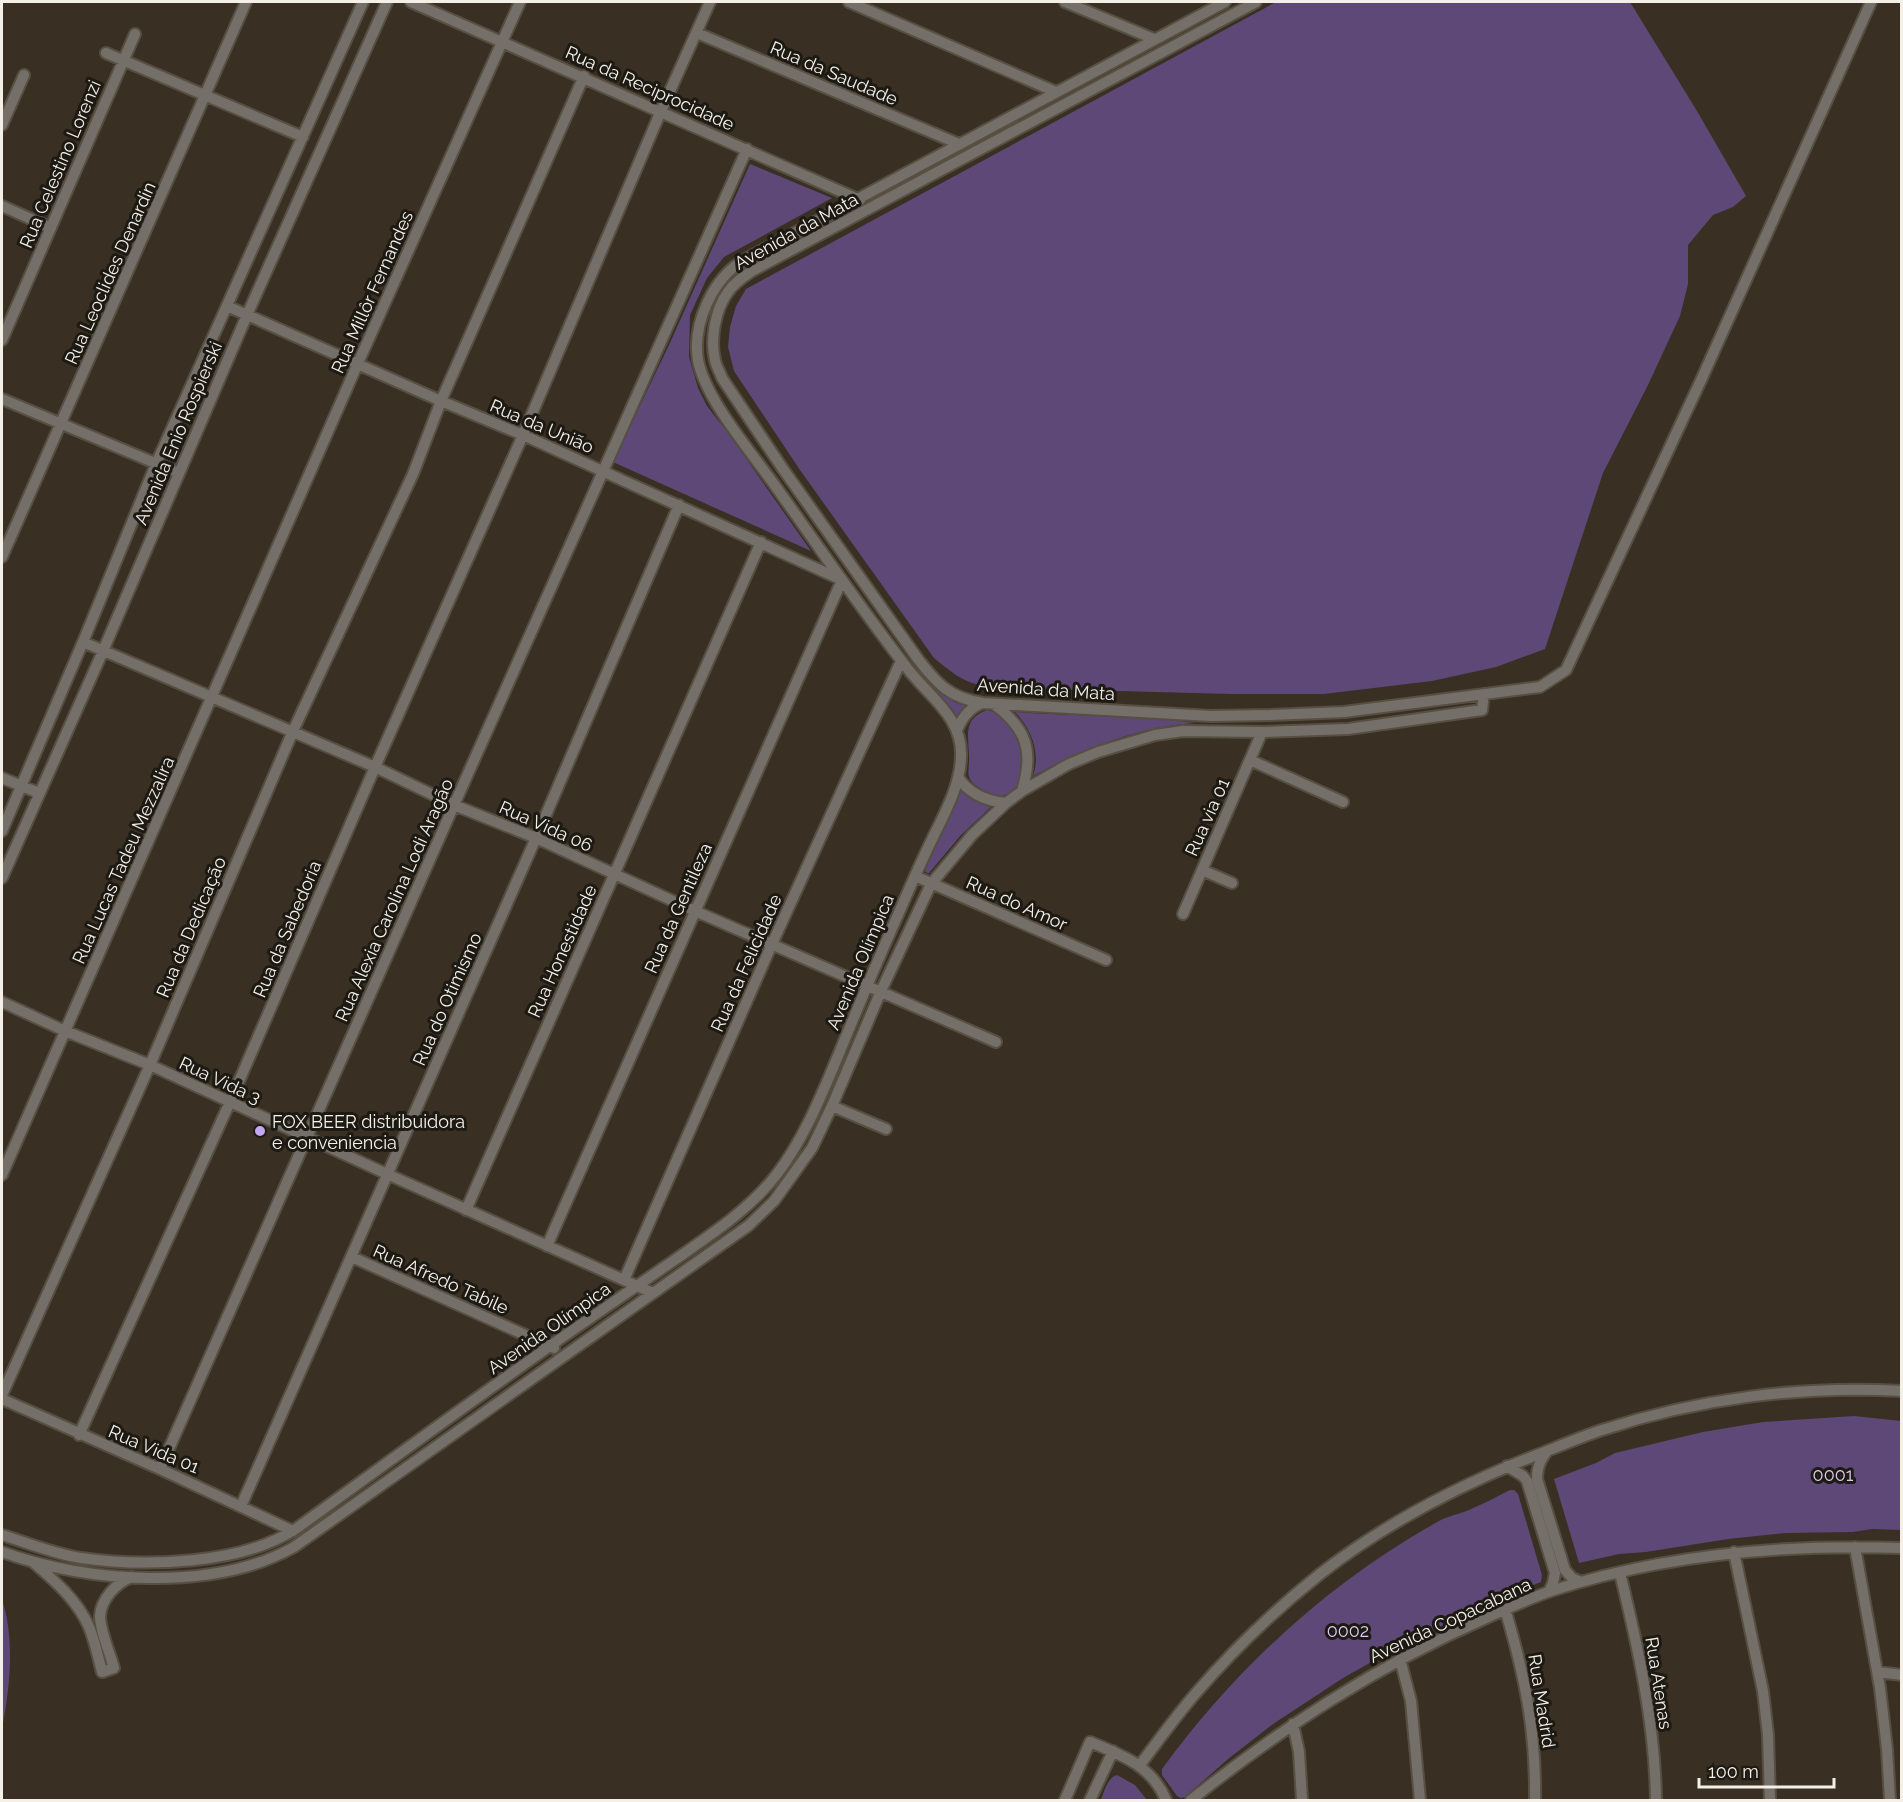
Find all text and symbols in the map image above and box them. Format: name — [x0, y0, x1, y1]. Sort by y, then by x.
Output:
street label: Rua da Saudade — [767, 37, 901, 110]
street label: Rua da Reciprocidade — [562, 41, 738, 135]
street label: Rua Celestino Lorenzi — [15, 77, 105, 251]
street label: Rua Leoclides Denardin — [60, 179, 160, 367]
street label: Avenida da Mata — [730, 188, 862, 274]
street label: Rua Millôr Fernandes — [327, 207, 417, 376]
street label: Avenida Enio Rospierski — [130, 338, 226, 528]
street label: Rua da União — [487, 395, 597, 457]
street label: Avenida da Mata — [976, 674, 1116, 704]
street label: Rua Lucas Tadeu Mezzalira — [68, 753, 178, 967]
street label: Rua Alexia Carolina Lodi Aragão — [331, 775, 457, 1025]
street label: Rua via 01 — [1181, 775, 1234, 859]
street label: Rua Vida 06 — [496, 796, 596, 856]
street label: Rua da Gentileza — [640, 840, 716, 976]
street label: Rua da Dedicação — [152, 853, 230, 1001]
street label: Rua da Sabedoria — [249, 857, 325, 1001]
street label: Rua do Amor — [963, 871, 1071, 935]
street label: Rua Honestidade — [523, 881, 601, 1021]
street label: Rua da Felicidade — [706, 891, 786, 1035]
street label: Avenida Olímpica — [822, 891, 898, 1033]
street label: Rua do Otimismo — [408, 929, 486, 1069]
street label: Rua Vida 3 — [176, 1052, 264, 1108]
place label: FOX BEER distribuidora e conveniencia — [272, 1111, 465, 1153]
marker: FOX BEER distribuidora e conveniencia — [253, 1124, 267, 1138]
street label: Rua Afredo Tabile — [370, 1240, 512, 1318]
street label: Avenida Olímpica — [484, 1278, 614, 1378]
street label: Rua Vida 01 — [105, 1420, 203, 1478]
park label: 0001 — [1813, 1464, 1854, 1485]
street label: Avenida Copacabana — [1366, 1573, 1534, 1667]
park label: 0002 — [1327, 1620, 1369, 1641]
street label: Rua Atenas — [1641, 1635, 1677, 1731]
street label: Rua Madrid — [1524, 1653, 1560, 1749]
scale bar — [1699, 1751, 1834, 1789]
text: 100 m — [1708, 1761, 1759, 1782]

